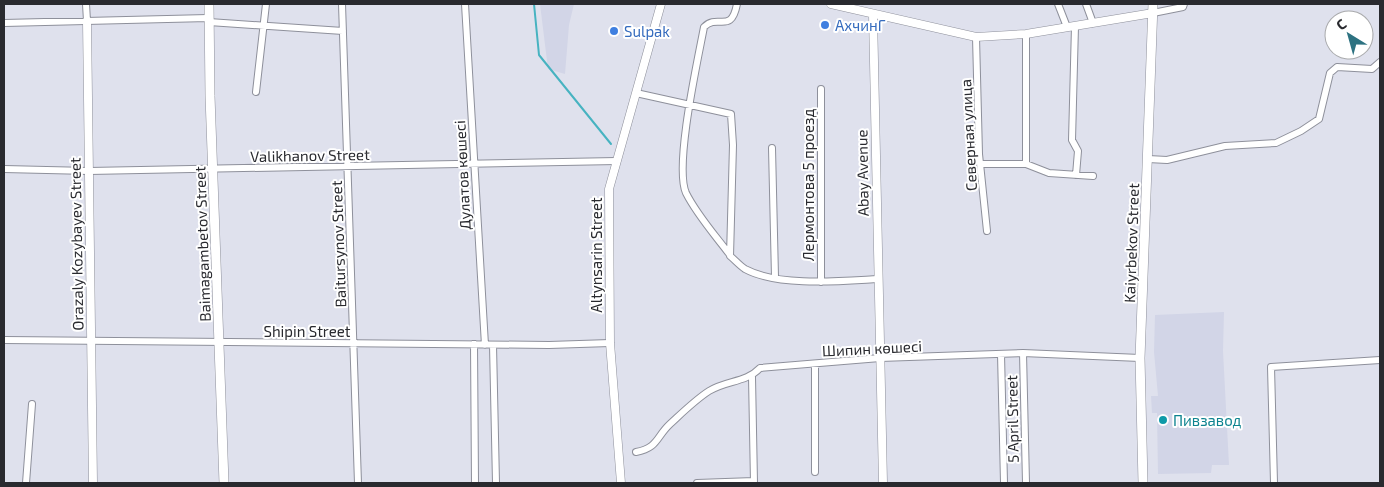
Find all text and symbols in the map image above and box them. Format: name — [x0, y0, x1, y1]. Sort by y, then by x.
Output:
north arrow — [1324, 10, 1374, 60]
text: С — [1332, 15, 1349, 33]
place label: АхчинГ — [835, 16, 886, 34]
marker: АхчинГ — [819, 19, 831, 31]
place label: Sulpak — [624, 22, 670, 40]
marker: Sulpak — [608, 25, 620, 37]
street label: Северная улица — [956, 79, 981, 191]
street label: Лермонтова 5 проезд — [799, 109, 817, 261]
street label: Дулатов көшесі — [450, 120, 475, 230]
street label: Abay Avenue — [852, 129, 872, 217]
street label: Valikhanov Street — [250, 145, 370, 165]
street label: Orazaly Kozybayev Street — [65, 157, 87, 331]
street label: Baimagambetov Street — [190, 166, 214, 322]
street label: Baitursynov Street — [327, 180, 349, 308]
street label: Kaiyrbekov Street — [1120, 183, 1142, 303]
street label: Altynsarin Street — [587, 197, 605, 313]
street label: Shipin Street — [263, 322, 351, 340]
street label: Шипин көшесі — [822, 336, 922, 360]
street label: 5 April Street — [1002, 375, 1022, 463]
place label: Пивзавод — [1173, 411, 1242, 429]
marker: Пивзавод — [1157, 414, 1169, 426]

